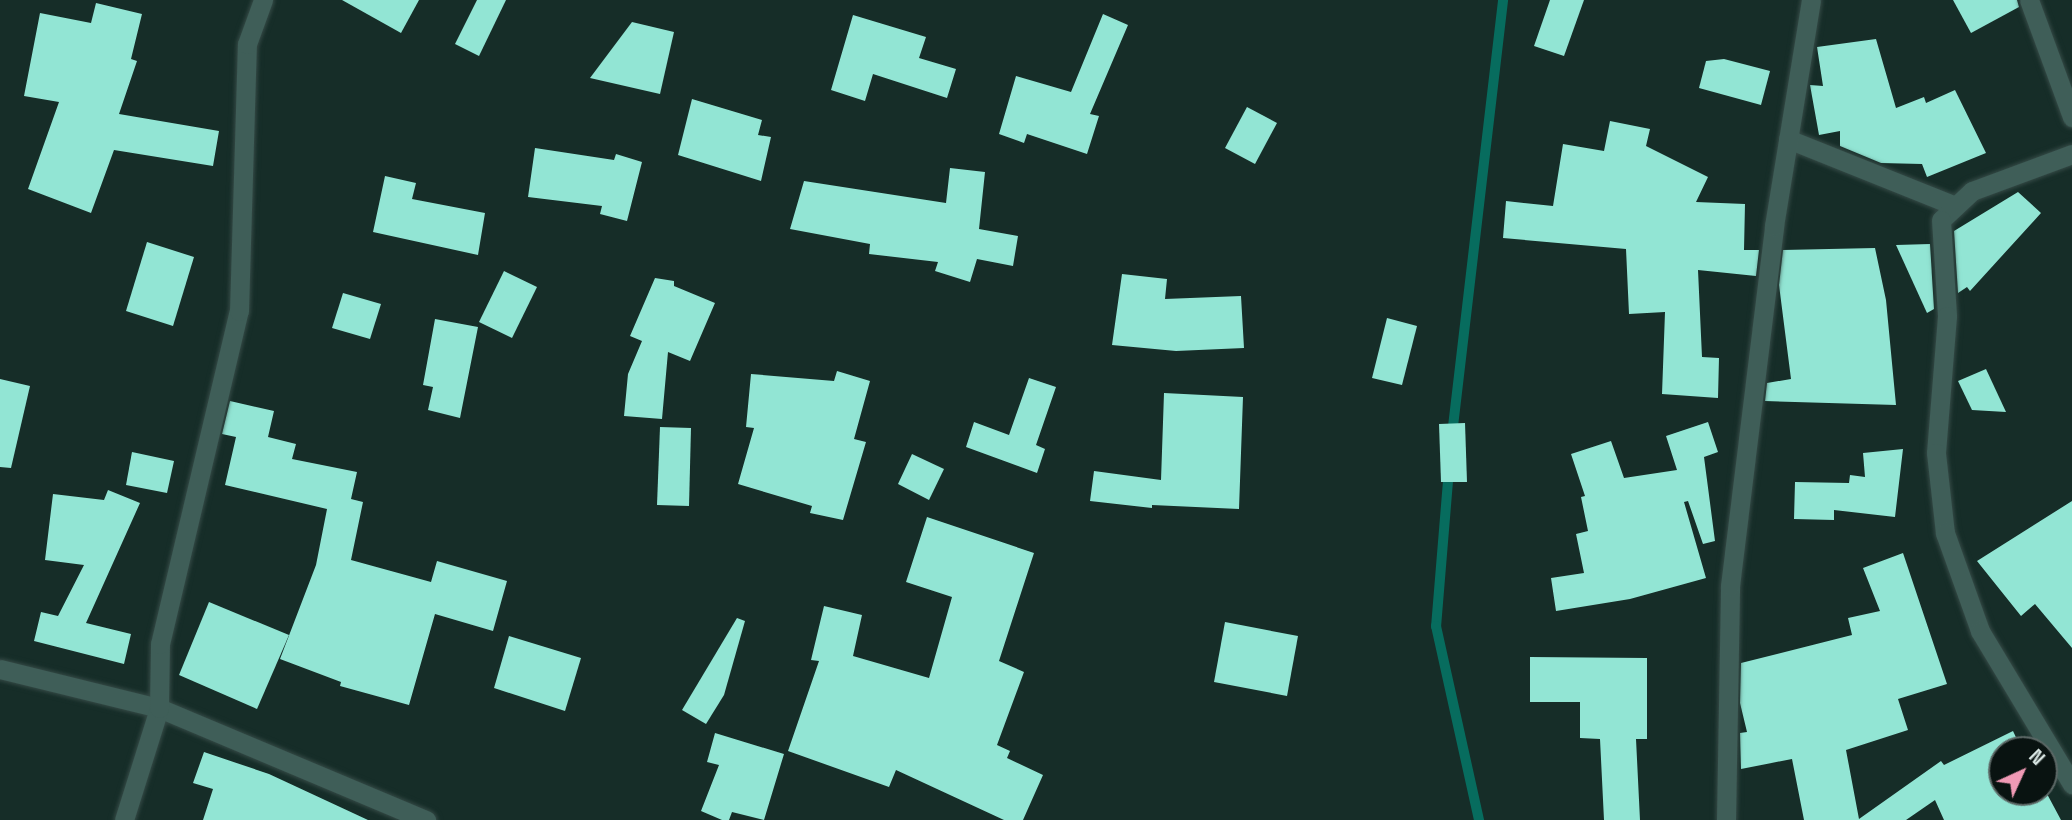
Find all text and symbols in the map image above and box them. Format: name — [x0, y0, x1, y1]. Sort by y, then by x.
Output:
north arrow — [1988, 736, 2058, 806]
text: N — [2023, 744, 2050, 771]

